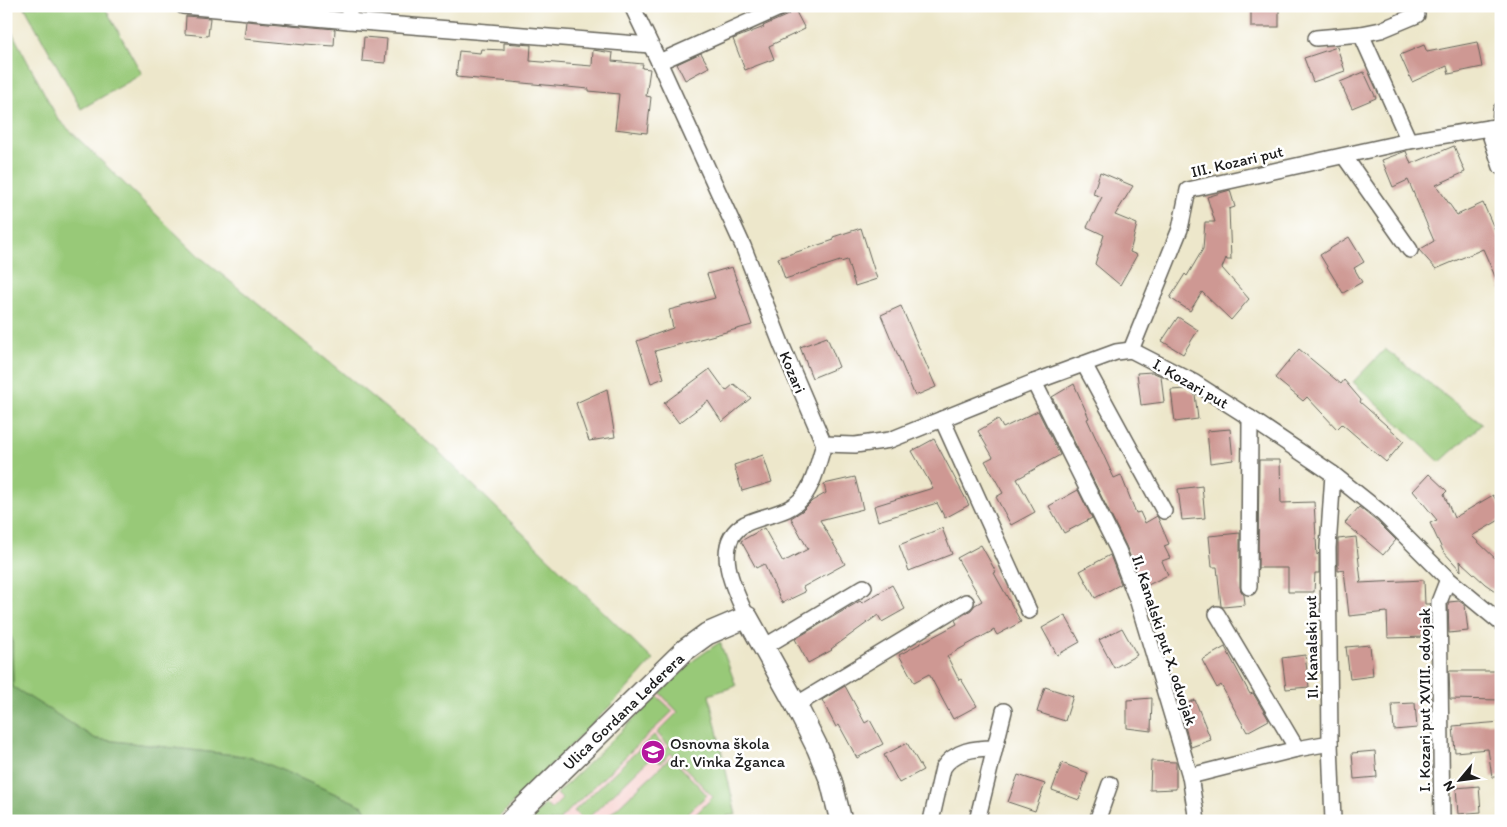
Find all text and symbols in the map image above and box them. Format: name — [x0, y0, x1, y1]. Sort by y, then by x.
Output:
street label: III. Kozari put — [1189, 142, 1285, 181]
street label: Kozari — [775, 348, 810, 396]
street label: I. Kozari put — [1150, 354, 1232, 413]
street label: II. Kanalski put X. odvojak — [1128, 553, 1201, 728]
street label: II. Kanalski put — [1301, 595, 1322, 699]
street label: I. Kozari put XVIII. odvojak — [1415, 607, 1434, 792]
street label: Ulica Gordana Lederera — [559, 648, 688, 774]
place label: Osnovna škola dr. Vinka Žganca — [670, 734, 786, 771]
school or university icon: Osnovna škola dr. Vinka Žganca — [640, 739, 666, 765]
north arrow — [1434, 754, 1484, 804]
text: N — [1439, 778, 1459, 794]

